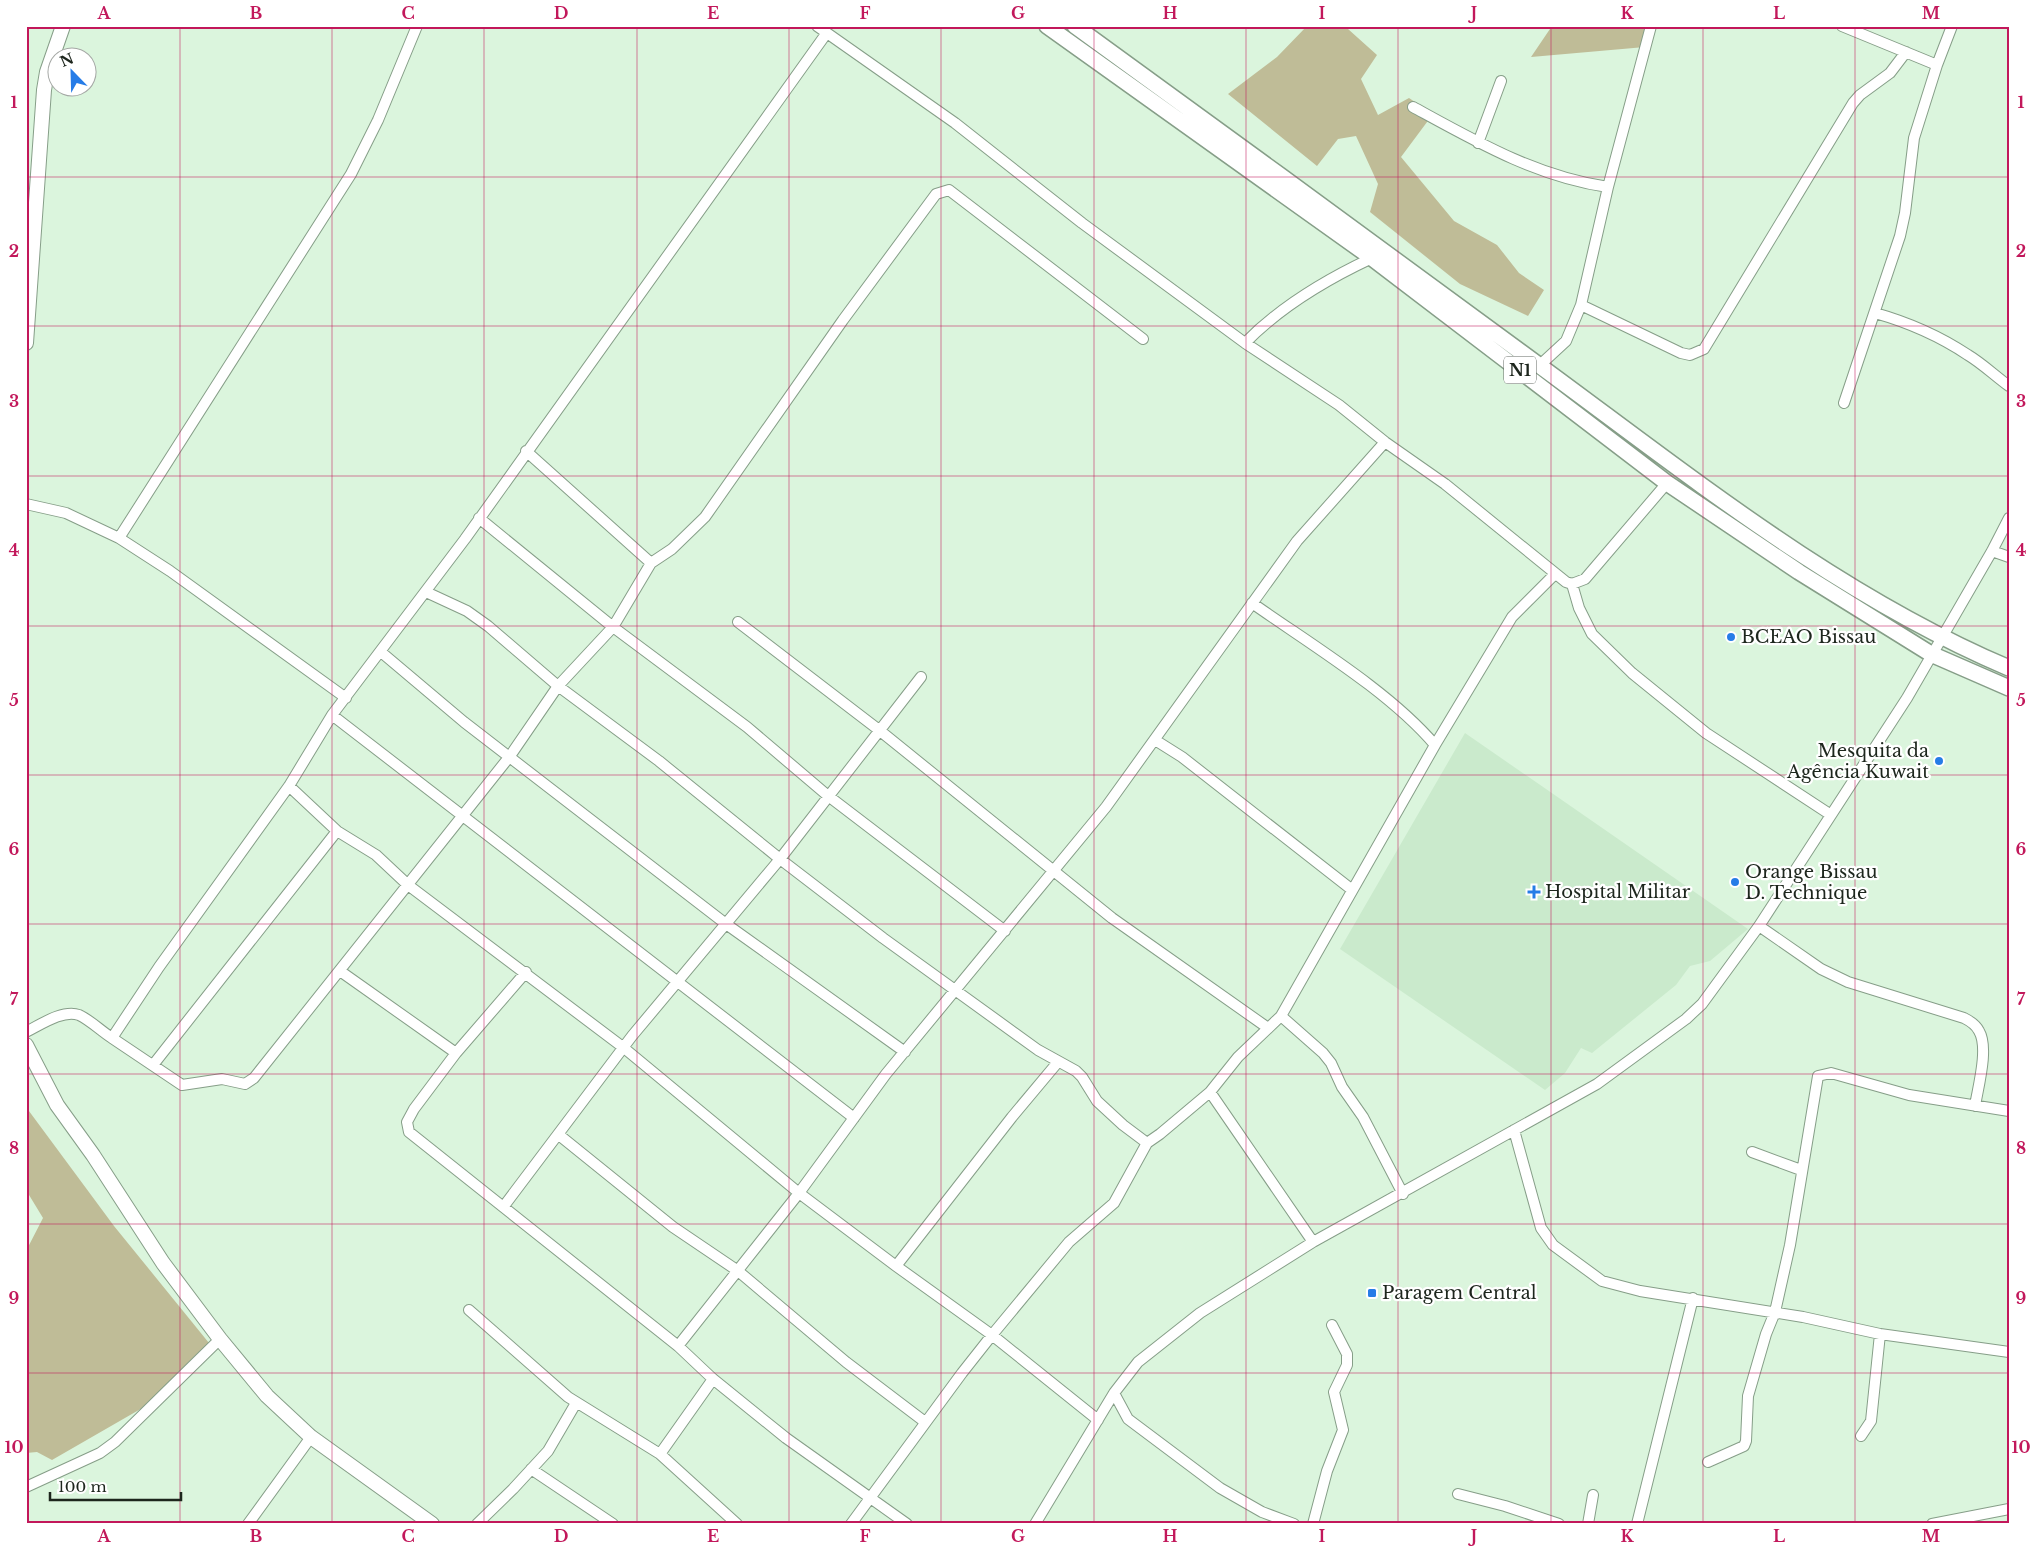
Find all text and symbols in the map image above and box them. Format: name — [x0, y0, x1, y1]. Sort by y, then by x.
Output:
text: A — [97, 3, 112, 23]
text: B — [250, 3, 263, 23]
text: C — [401, 3, 415, 23]
text: D — [554, 3, 568, 23]
text: E — [707, 3, 719, 23]
text: F — [859, 3, 871, 23]
text: G — [1011, 3, 1025, 23]
text: H — [1162, 3, 1178, 23]
text: I — [1319, 3, 1326, 23]
text: J — [1468, 3, 1477, 23]
text: K — [1620, 3, 1634, 23]
text: L — [1773, 3, 1785, 23]
text: M — [1922, 3, 1940, 23]
north arrow — [48, 48, 98, 98]
text: N — [57, 49, 76, 71]
text: 1 — [11, 92, 18, 112]
text: 1 — [2018, 92, 2025, 112]
text: 2 — [9, 241, 19, 261]
text: 2 — [2016, 241, 2026, 261]
road number: N1 — [1504, 356, 1536, 384]
text: 3 — [9, 391, 19, 411]
text: 3 — [2016, 391, 2026, 411]
text: 4 — [9, 540, 19, 560]
text: 4 — [2016, 540, 2026, 560]
place label: BCEAO Bissau — [1741, 626, 1876, 648]
marker: BCEAO Bissau — [1725, 631, 1737, 643]
text: 5 — [9, 690, 19, 710]
text: 5 — [2016, 690, 2026, 710]
place label: Mesquita da Agência Kuwait — [1786, 740, 1929, 783]
marker: Mesquita da Agência Kuwait — [1933, 755, 1945, 767]
text: 6 — [9, 839, 20, 859]
text: 6 — [2016, 839, 2027, 859]
place label: Orange Bissau D. Technique — [1745, 861, 1877, 904]
marker: Orange Bissau D. Technique — [1729, 876, 1741, 888]
place label: Hospital Militar — [1545, 881, 1691, 903]
marker: Hospital Militar — [1527, 885, 1541, 899]
text: 7 — [10, 989, 19, 1009]
text: 7 — [2017, 989, 2026, 1009]
text: 8 — [9, 1138, 19, 1158]
text: 8 — [2016, 1138, 2026, 1158]
place label: Paragem Central — [1382, 1282, 1537, 1304]
marker: Paragem Central — [1366, 1287, 1378, 1299]
text: 9 — [9, 1288, 20, 1308]
text: 9 — [2016, 1288, 2027, 1308]
text: 10 — [4, 1437, 24, 1457]
text: 10 — [2011, 1437, 2031, 1457]
scale bar — [50, 1470, 181, 1502]
text: 100 m — [58, 1477, 107, 1496]
text: A — [97, 1526, 112, 1546]
text: B — [250, 1526, 263, 1546]
text: C — [401, 1526, 415, 1546]
text: D — [554, 1526, 568, 1546]
text: E — [707, 1526, 719, 1546]
text: F — [859, 1526, 871, 1546]
text: G — [1011, 1526, 1025, 1546]
text: H — [1162, 1526, 1178, 1546]
text: I — [1319, 1526, 1326, 1546]
text: J — [1468, 1526, 1477, 1546]
text: K — [1620, 1526, 1634, 1546]
text: L — [1773, 1526, 1785, 1546]
text: M — [1922, 1526, 1940, 1546]

